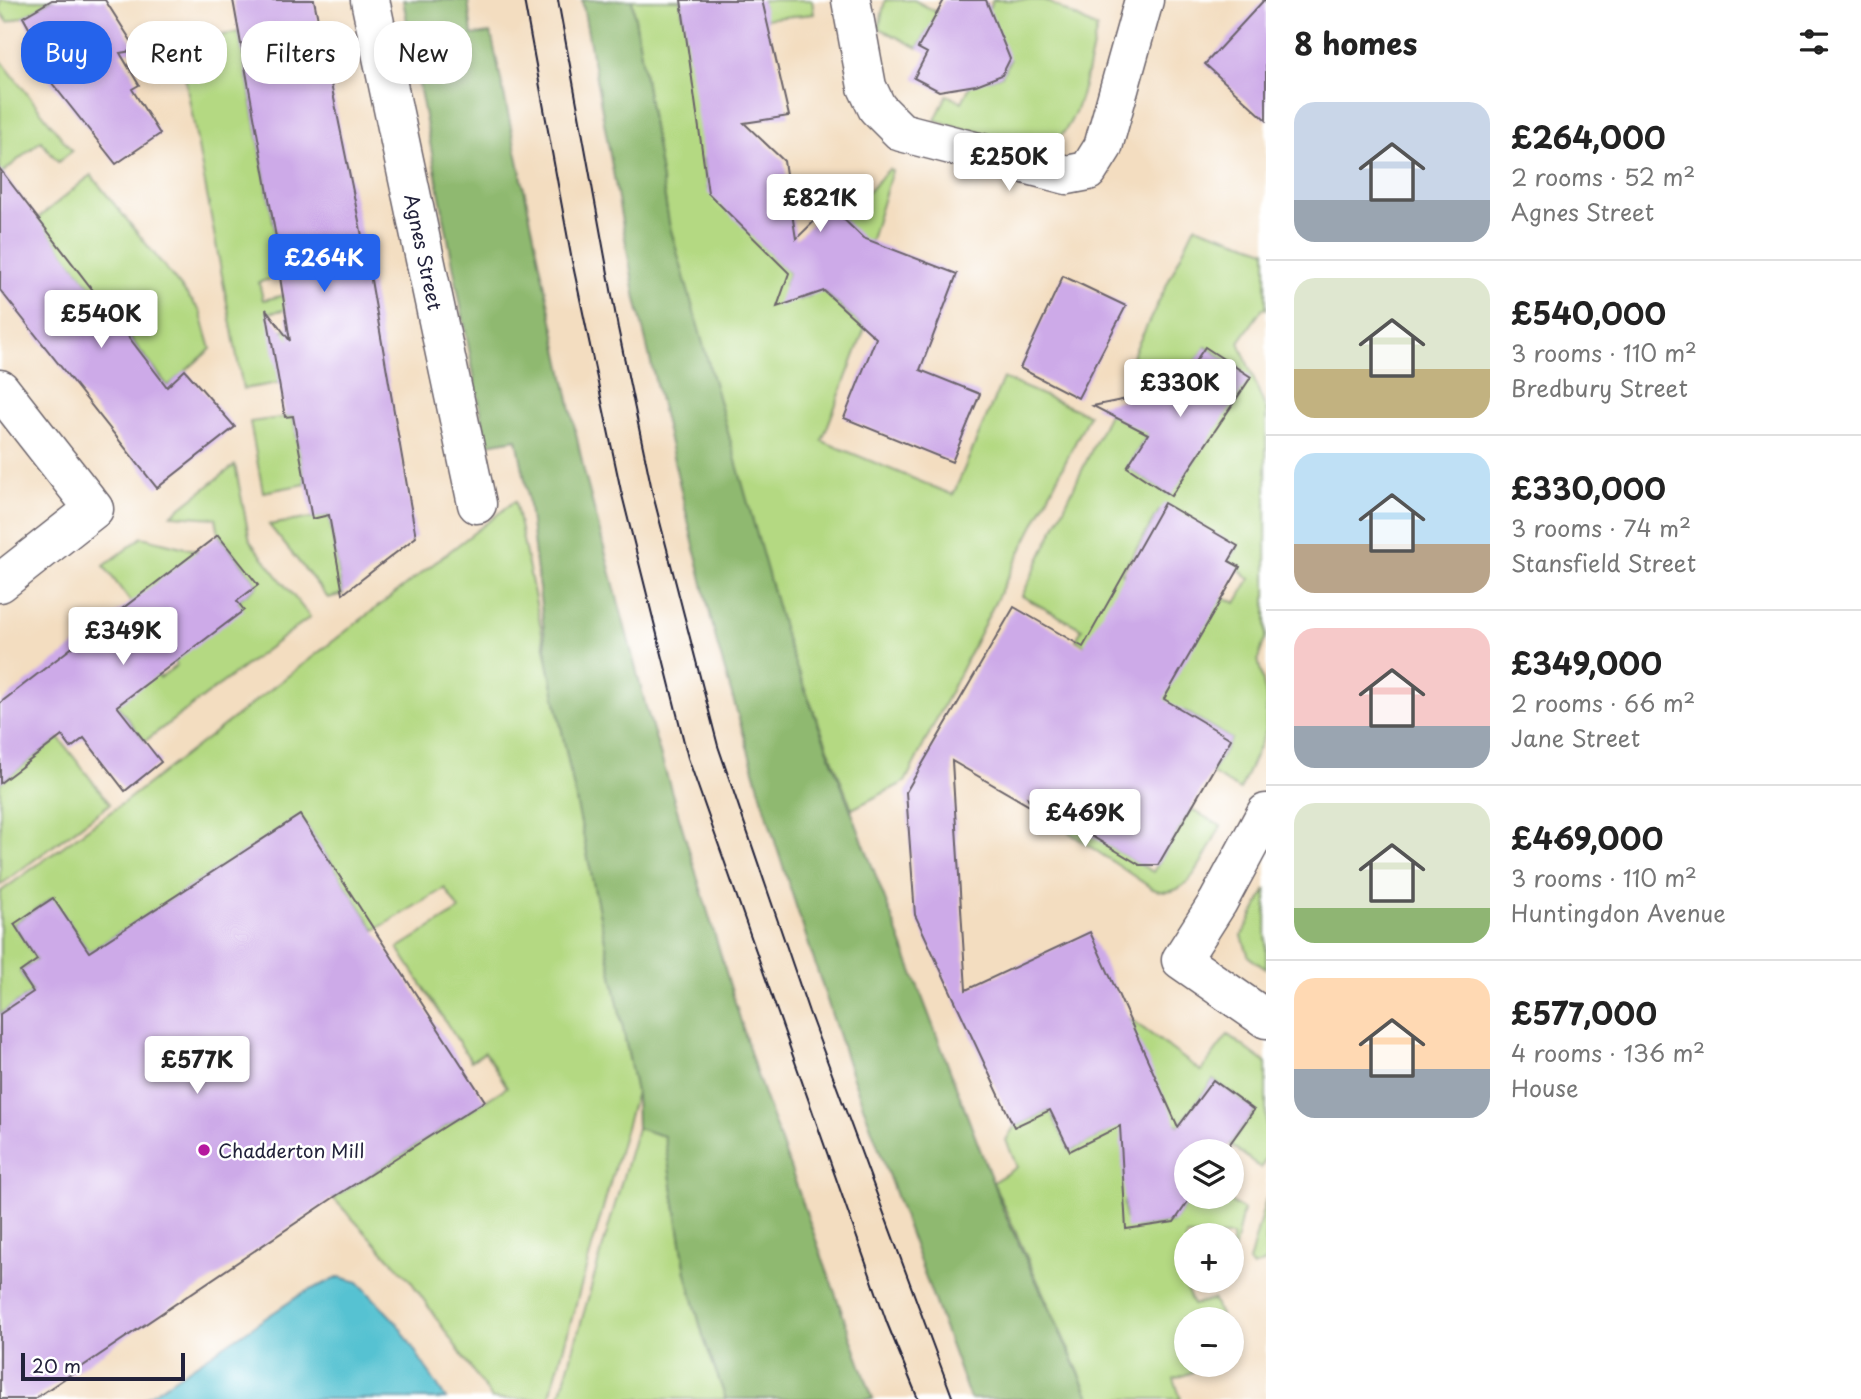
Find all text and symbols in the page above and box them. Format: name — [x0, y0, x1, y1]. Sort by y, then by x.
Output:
text: 8 homes — [1294, 20, 1417, 65]
chip: Buy — [21, 21, 112, 84]
chip: Rent — [126, 21, 227, 84]
chip: Filters — [241, 21, 360, 84]
chip: New — [374, 21, 472, 84]
icon: filters — [1795, 23, 1833, 61]
text: £264,000 — [1511, 114, 1666, 159]
icon: home — [1350, 130, 1434, 214]
pin: £250K — [960, 134, 1058, 193]
text: £250K — [970, 138, 1048, 173]
text: 2 rooms · 52 m² — [1511, 159, 1695, 194]
pin: £821K — [771, 174, 869, 234]
text: £821K — [783, 179, 857, 214]
street label: Agnes Street — [398, 191, 450, 313]
text: Agnes Street — [1511, 194, 1654, 229]
pin: £264K — [275, 234, 373, 294]
text: £264K — [284, 239, 364, 274]
pin: £540K — [52, 290, 150, 350]
text: £540,000 — [1511, 290, 1666, 335]
text: £540K — [61, 295, 141, 330]
icon: home — [1350, 306, 1434, 390]
text: 3 rooms · 110 m² — [1511, 335, 1697, 370]
pin: £330K — [1131, 360, 1229, 419]
text: £330K — [1140, 364, 1220, 399]
text: Bredbury Street — [1511, 370, 1688, 405]
text: £330,000 — [1511, 465, 1666, 510]
icon: home — [1350, 481, 1434, 565]
text: 3 rooms · 74 m² — [1511, 510, 1691, 545]
text: Stansfield Street — [1511, 545, 1696, 580]
pin: £349K — [74, 608, 172, 667]
text: £349K — [84, 612, 162, 647]
text: £349,000 — [1511, 640, 1662, 685]
icon: home — [1350, 656, 1434, 740]
text: 2 rooms · 66 m² — [1511, 685, 1695, 720]
text: Jane Street — [1511, 720, 1640, 755]
pin: £469K — [1036, 790, 1134, 849]
text: £469K — [1045, 794, 1125, 829]
text: £469,000 — [1511, 815, 1663, 860]
icon: home — [1350, 831, 1434, 915]
text: 3 rooms · 110 m² — [1511, 860, 1697, 895]
text: Huntingdon Avenue — [1511, 895, 1726, 930]
text: £577,000 — [1511, 990, 1657, 1035]
icon: home — [1350, 1006, 1434, 1090]
text: 4 rooms · 136 m² — [1511, 1035, 1705, 1070]
pin: £577K — [148, 1036, 246, 1096]
text: £577K — [161, 1041, 233, 1076]
text: House — [1511, 1070, 1578, 1105]
place label: Chadderton Mill — [218, 1136, 364, 1164]
map controls — [1174, 1139, 1244, 1377]
button: layers — [1174, 1139, 1244, 1209]
marker: Chadderton Mill — [196, 1142, 212, 1158]
button: + — [1174, 1223, 1244, 1293]
button: − — [1174, 1307, 1244, 1377]
scale bar — [21, 1350, 186, 1382]
text: 20 m — [32, 1351, 81, 1379]

